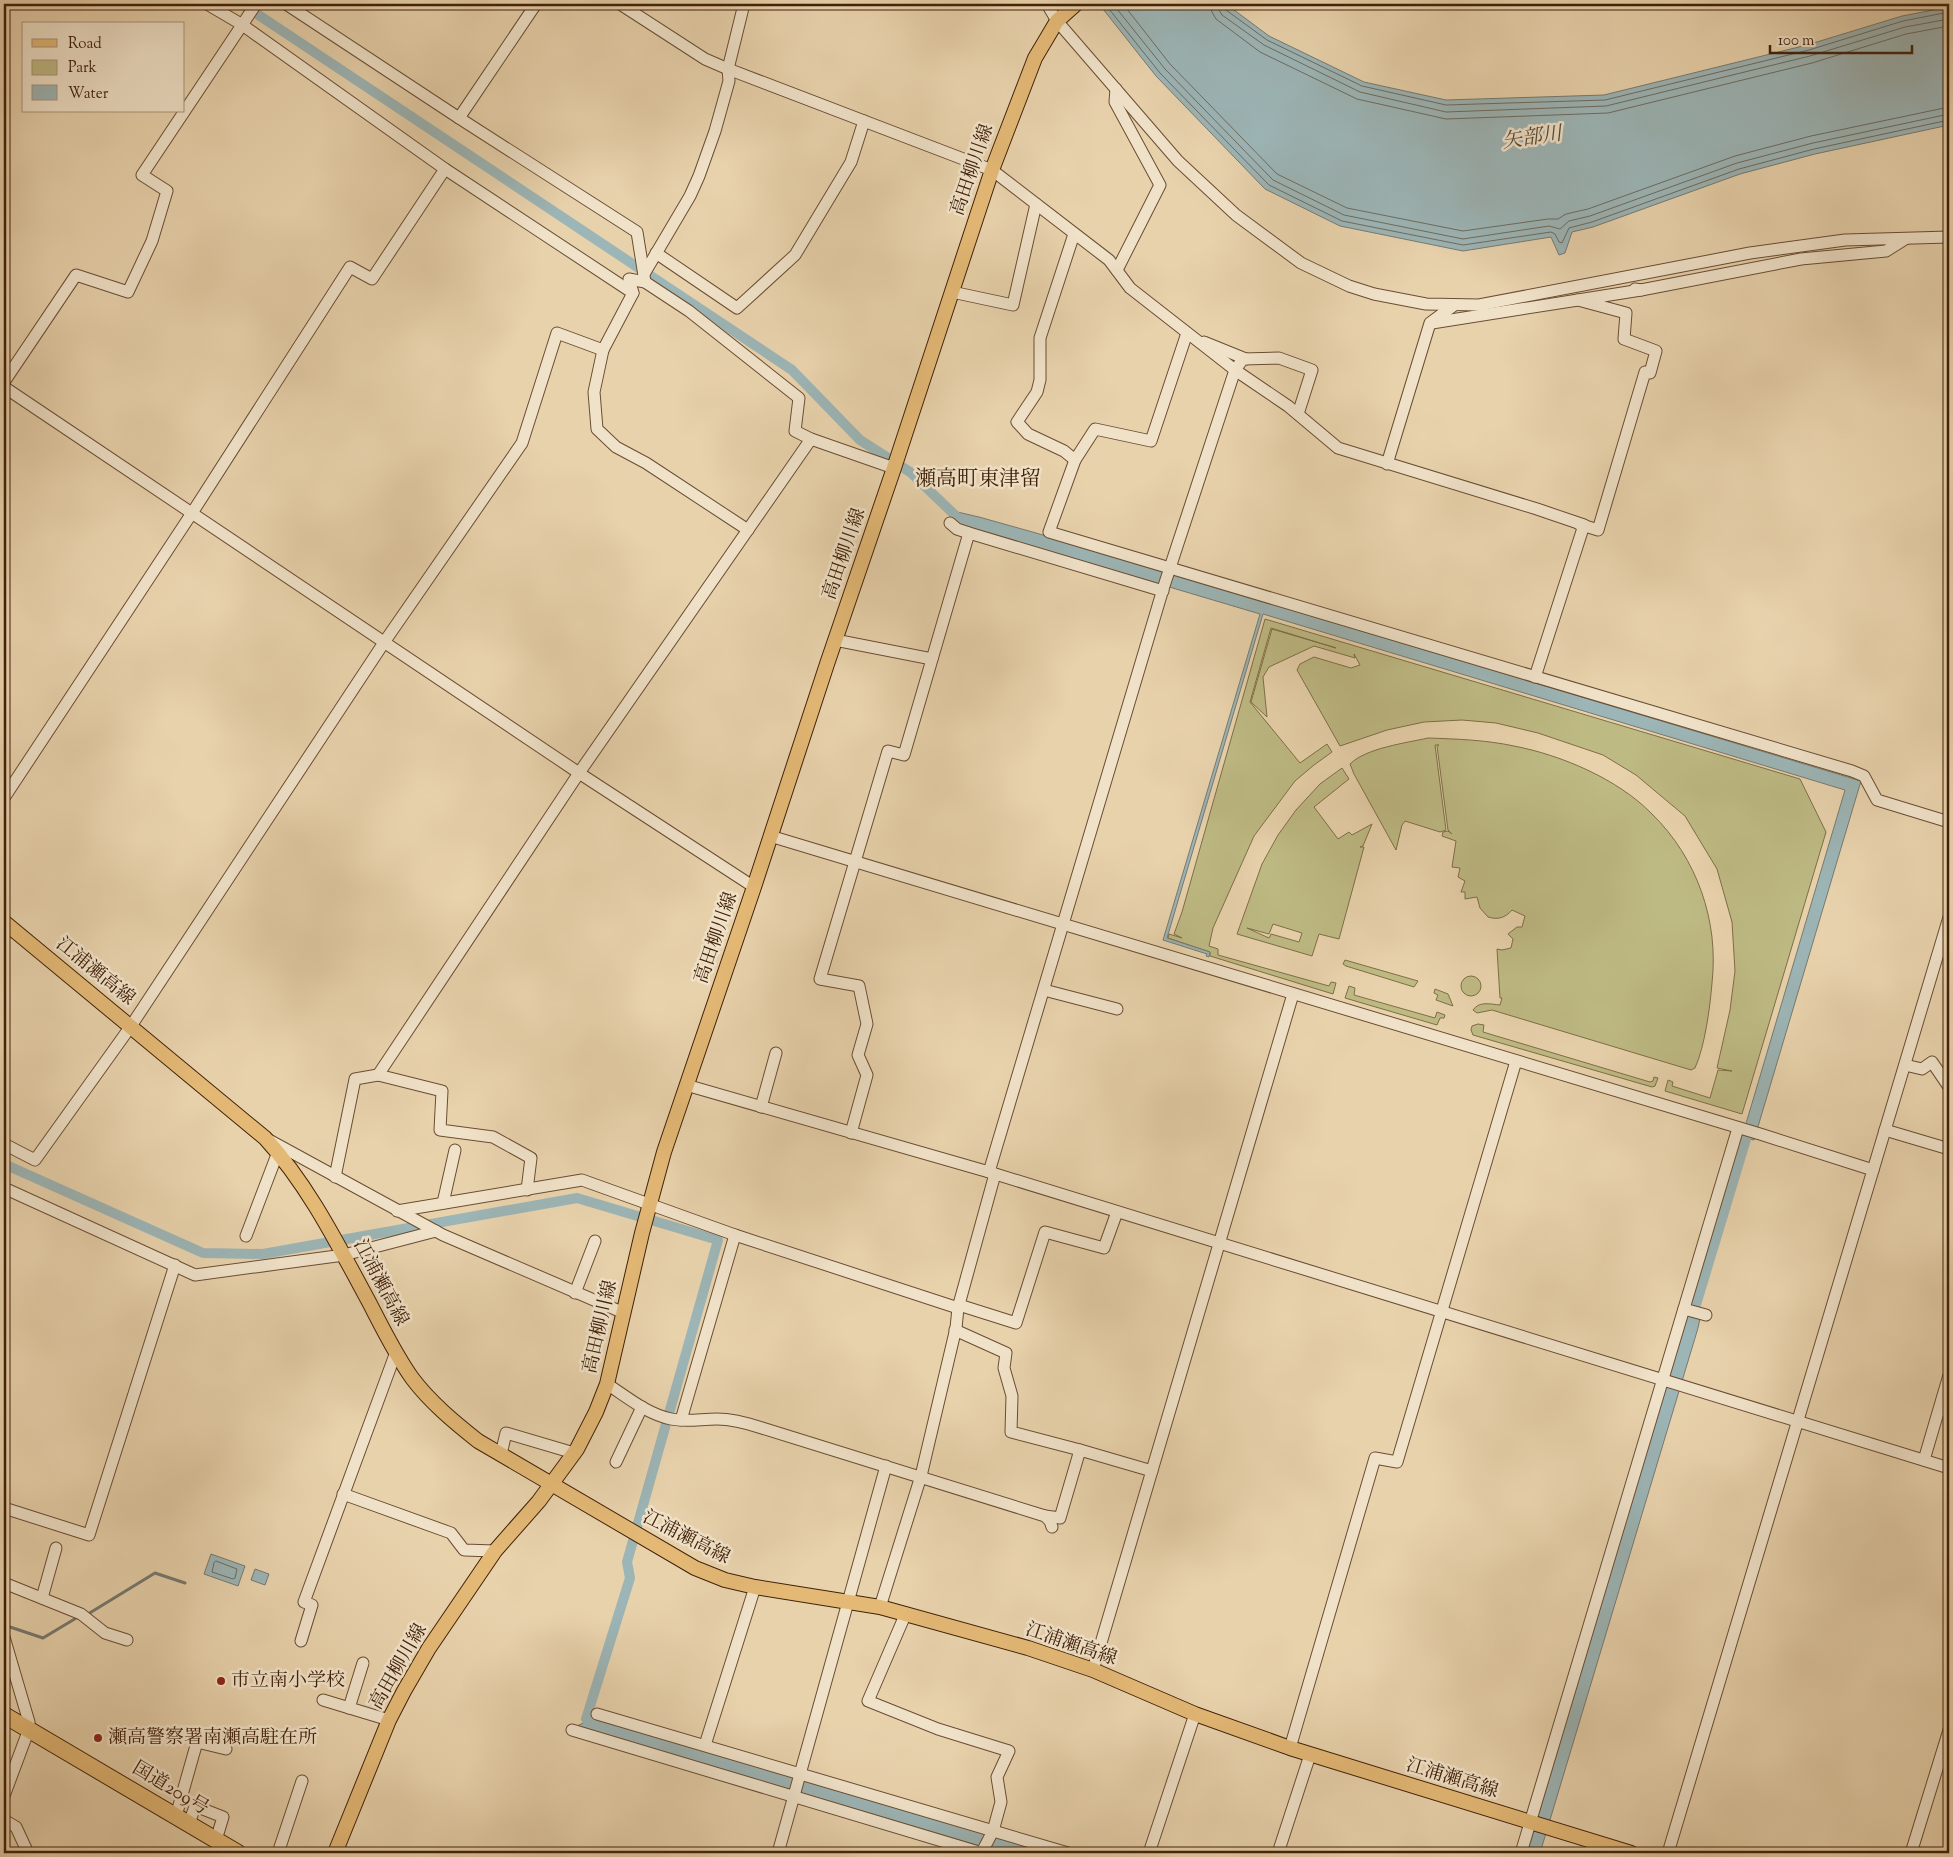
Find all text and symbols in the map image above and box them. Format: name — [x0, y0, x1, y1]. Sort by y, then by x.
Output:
legend — [22, 22, 185, 112]
scale bar — [1770, 22, 1913, 54]
text: 100 m — [1778, 31, 1815, 52]
text: Road — [68, 34, 102, 55]
text: Park — [68, 58, 97, 79]
text: Water — [68, 84, 109, 105]
water label: 矢部川 — [1500, 120, 1566, 158]
street label: 高田柳川線 — [945, 121, 1001, 219]
district label: 瀬高町東津留 — [915, 465, 1041, 495]
street label: 高田柳川線 — [817, 505, 873, 603]
street label: 高田柳川線 — [689, 889, 745, 987]
street label: 江浦瀬高線 — [50, 932, 140, 1012]
street label: 江浦瀬高線 — [346, 1235, 414, 1331]
street label: 高田柳川線 — [577, 1278, 625, 1376]
street label: 江浦瀬高線 — [638, 1504, 734, 1572]
street label: 江浦瀬高線 — [1022, 1617, 1120, 1673]
street label: 高田柳川線 — [364, 1619, 434, 1715]
place label: 市立南小学校 — [231, 1668, 345, 1695]
marker: 市立南小学校 — [215, 1675, 227, 1687]
place label: 瀬高警察署南瀬高駐在所 — [108, 1725, 317, 1752]
marker: 瀬高警察署南瀬高駐在所 — [92, 1732, 104, 1744]
street label: 江浦瀬高線 — [1403, 1752, 1501, 1806]
street label: 国道209号 — [127, 1755, 213, 1823]

